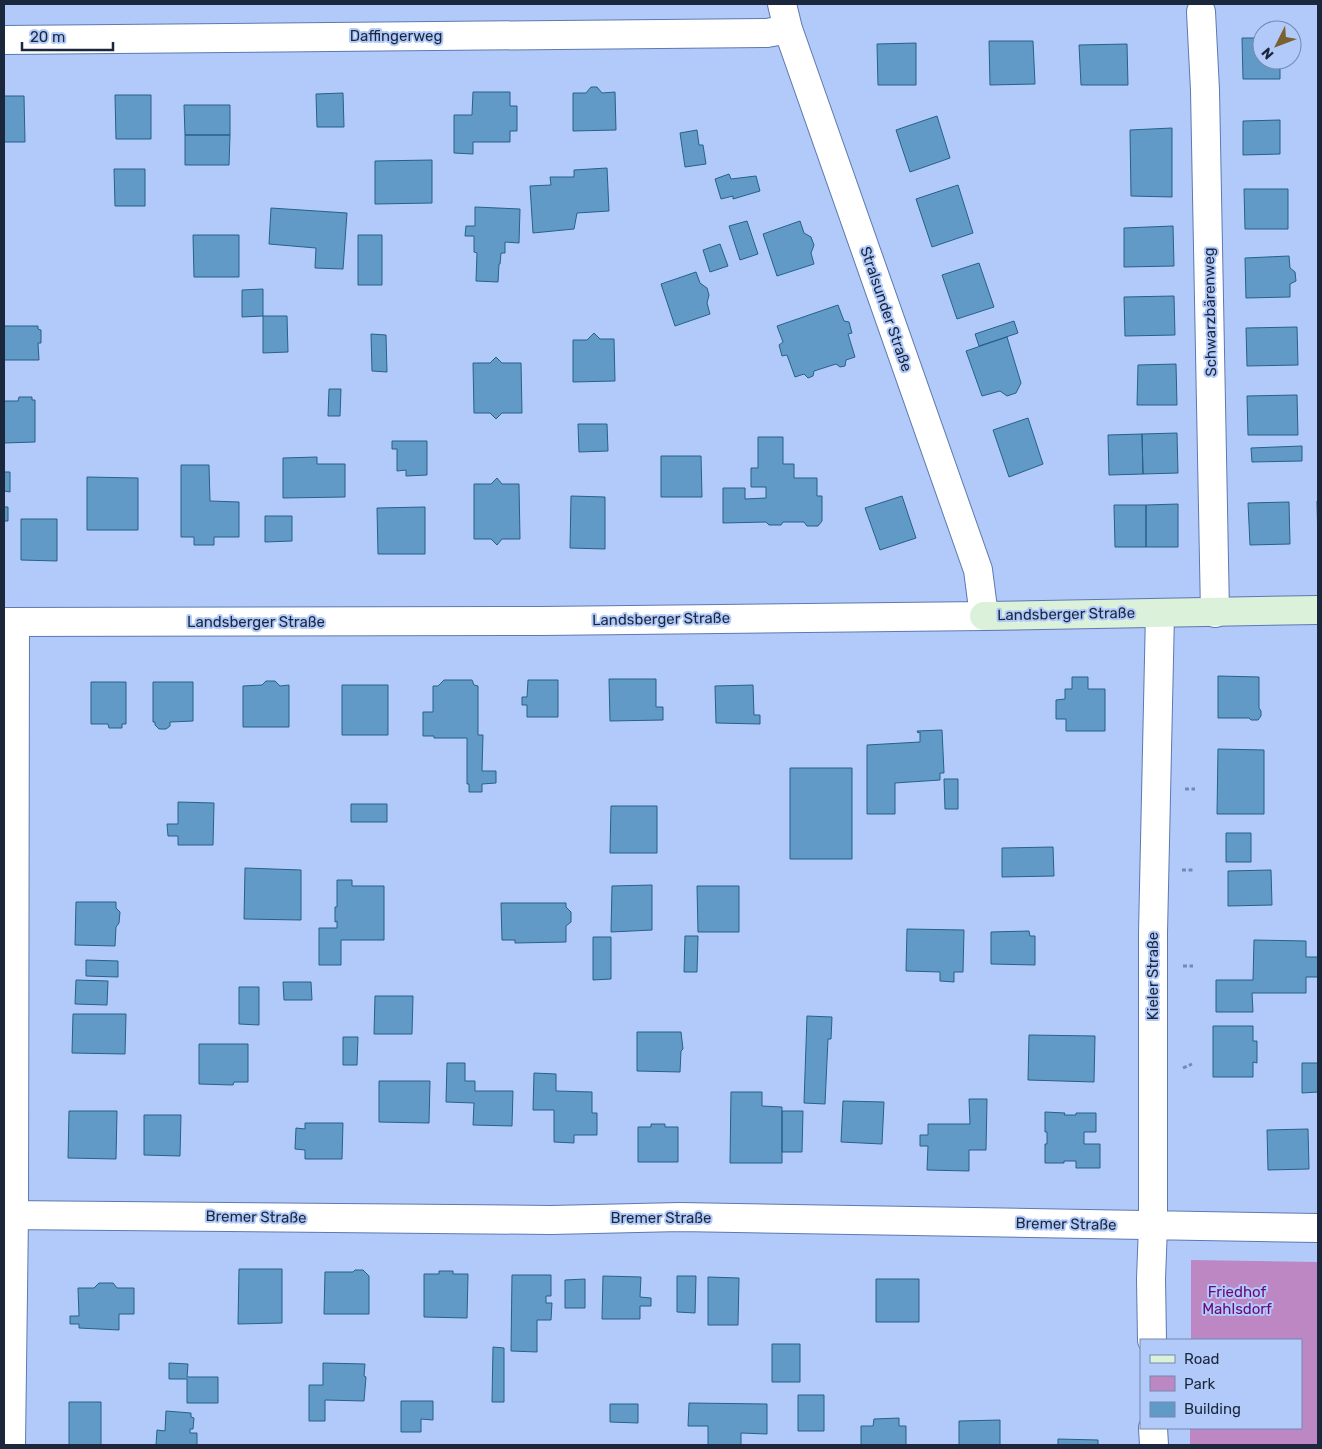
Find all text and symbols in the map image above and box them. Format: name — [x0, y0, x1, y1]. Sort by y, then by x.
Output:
scale bar — [22, 20, 114, 52]
north arrow — [1252, 20, 1302, 70]
street label: Daffingerweg — [350, 27, 442, 45]
text: 20 m — [30, 28, 65, 46]
text: N — [1258, 44, 1277, 63]
street label: Stralsunder Straße — [856, 244, 916, 374]
street label: Schwarzbärenweg — [1200, 247, 1220, 377]
street label: Landsberger Straße — [997, 604, 1135, 624]
street label: Landsberger Straße — [592, 609, 730, 629]
street label: Landsberger Straße — [187, 613, 325, 631]
street label: Kieler Straße — [1144, 932, 1162, 1020]
street label: Bremer Straße — [205, 1207, 307, 1227]
street label: Bremer Straße — [610, 1209, 712, 1227]
street label: Bremer Straße — [1015, 1214, 1117, 1234]
park label: Friedhof Mahlsdorf — [1202, 1283, 1272, 1318]
legend — [1140, 1339, 1302, 1429]
text: Road — [1184, 1350, 1220, 1368]
text: Park — [1184, 1375, 1215, 1393]
text: Building — [1184, 1400, 1241, 1418]

